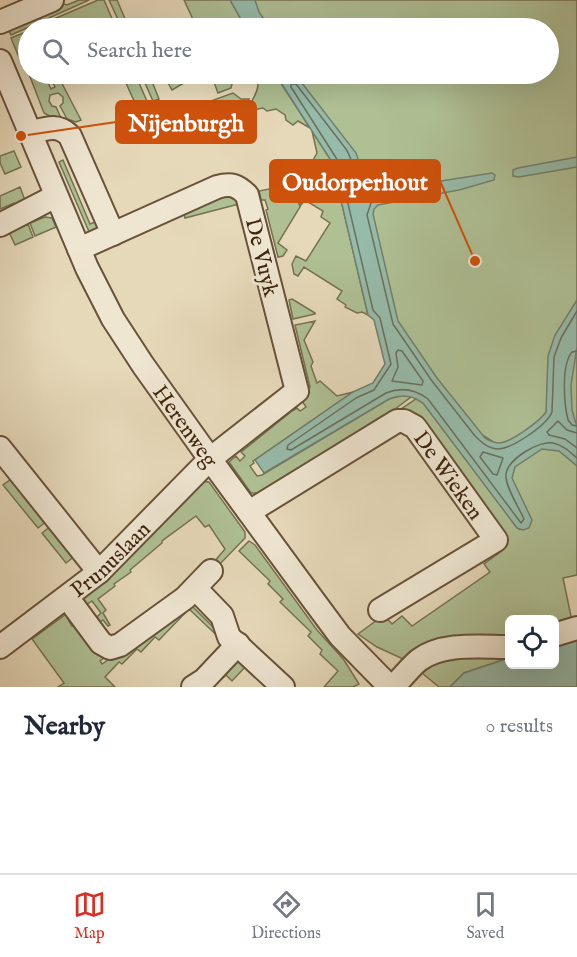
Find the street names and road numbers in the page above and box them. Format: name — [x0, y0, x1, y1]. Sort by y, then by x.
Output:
street label: De Vuyk — [238, 215, 284, 300]
street label: Herenweg — [146, 380, 224, 474]
street label: De Wieken — [406, 426, 489, 526]
street label: Prunuslaan — [65, 516, 157, 605]

